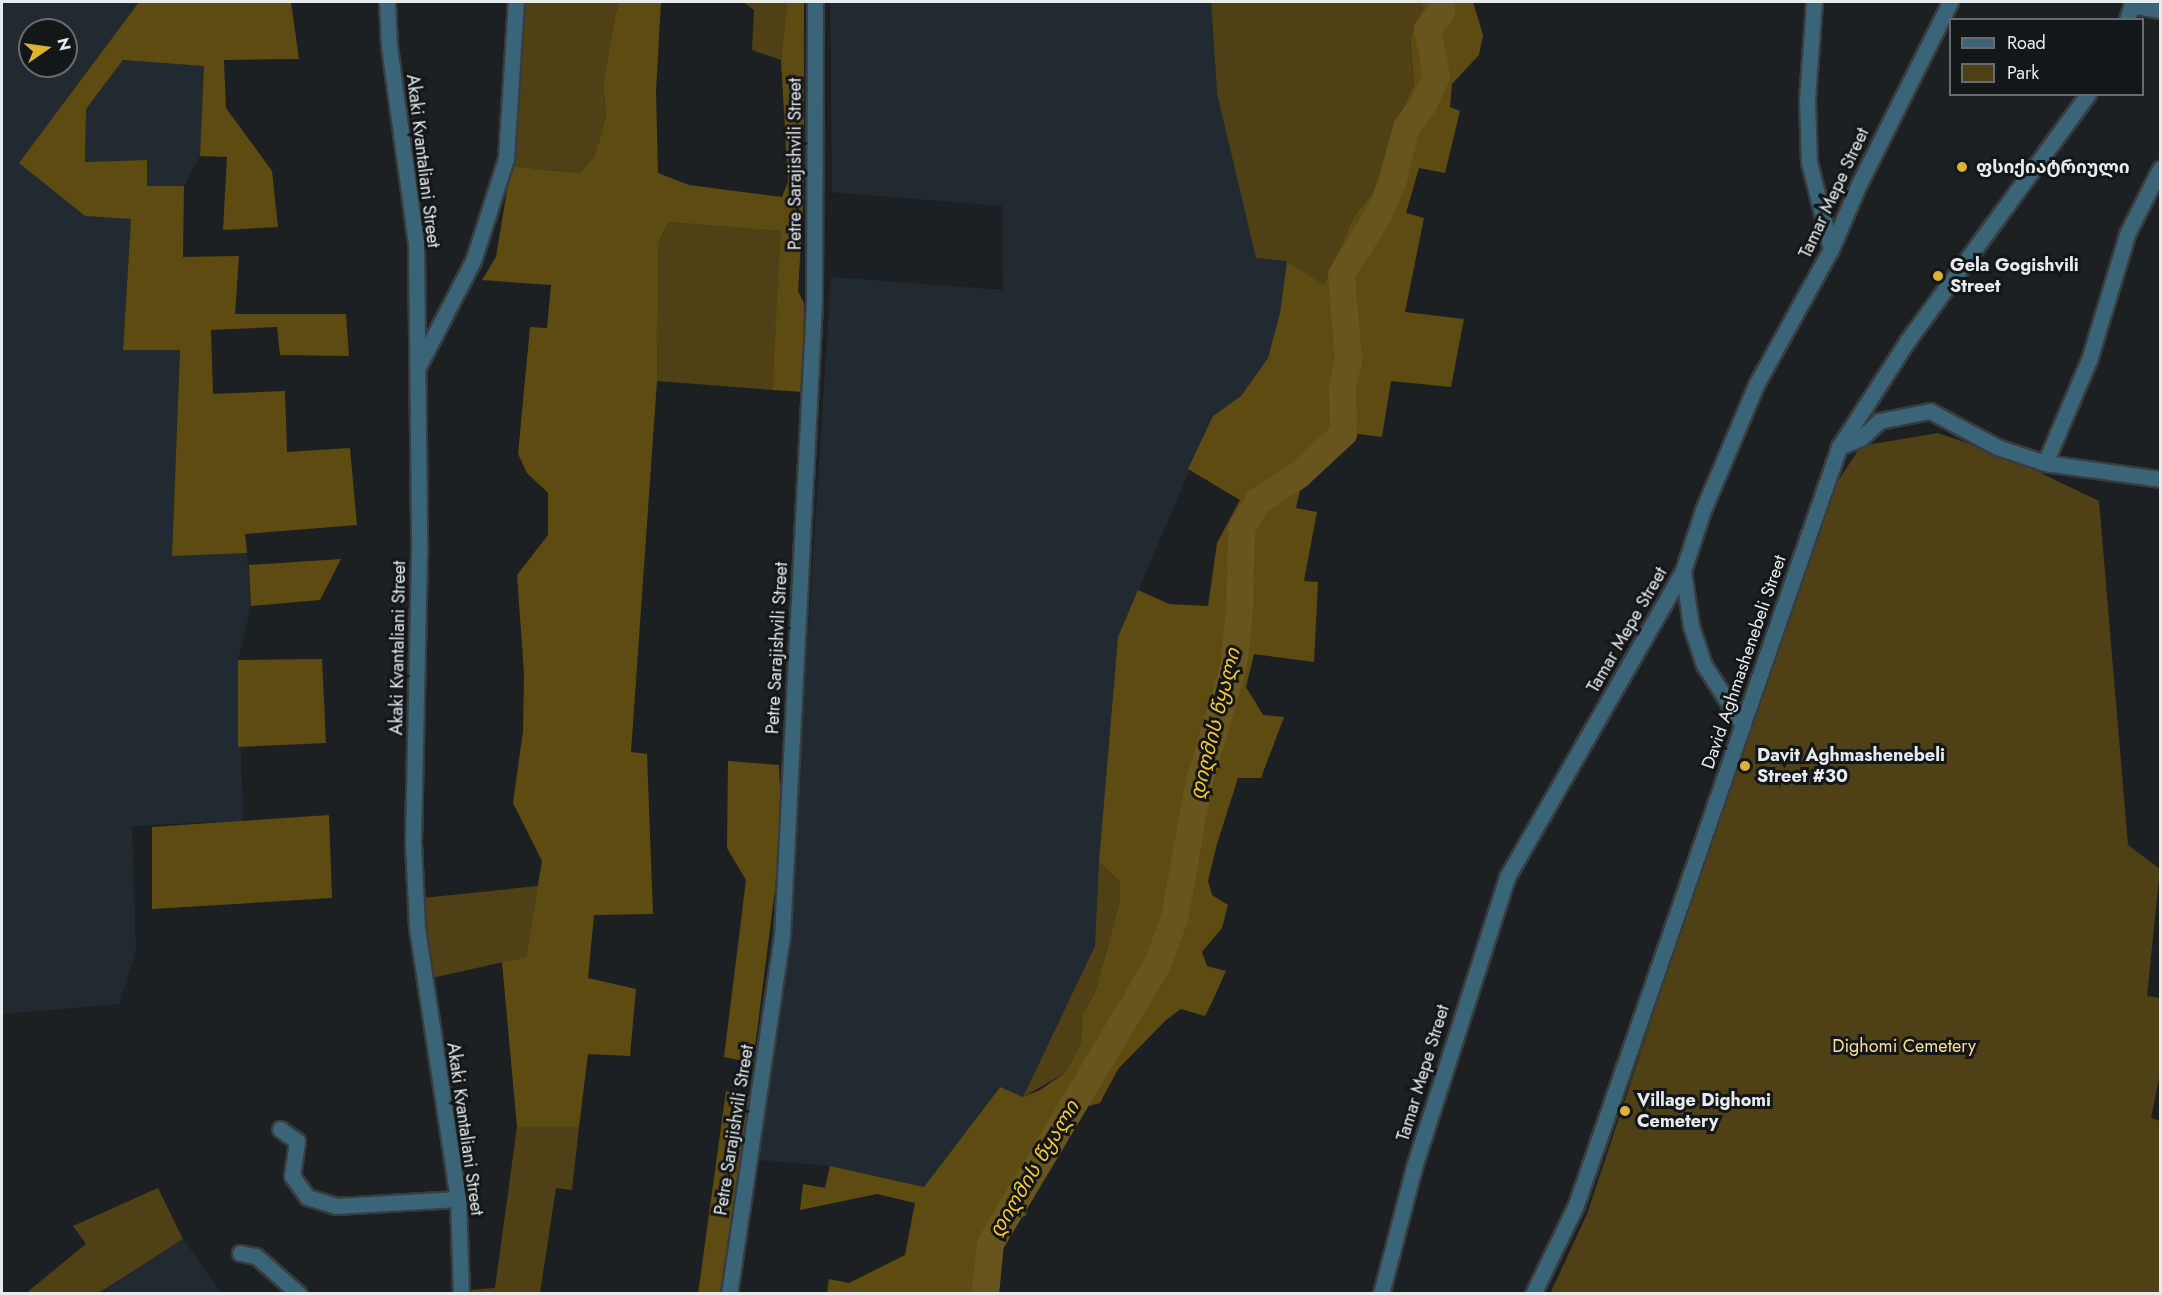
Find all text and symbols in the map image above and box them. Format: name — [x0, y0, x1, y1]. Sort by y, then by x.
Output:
north arrow — [18, 18, 78, 78]
legend — [1949, 18, 2144, 96]
text: Road — [2007, 30, 2046, 56]
text: N — [51, 36, 77, 53]
text: Park — [2007, 60, 2039, 86]
street label: Akaki Kvantaliani Street — [402, 73, 444, 249]
street label: Petre Sarajishvili Street — [784, 78, 806, 250]
street label: Tamar Mepe Street — [1794, 124, 1874, 262]
place label: ფსიქიატრიული — [1976, 156, 2130, 178]
marker: ფსიქიატრიული — [1953, 158, 1971, 176]
place label: Gela Gogishvili Street — [1950, 255, 2079, 298]
marker: Gela Gogishvili Street — [1931, 269, 1945, 283]
street label: David Aghmashenebeli Street — [1697, 552, 1791, 772]
street label: Akaki Kvantaliani Street — [386, 560, 410, 736]
street label: Petre Sarajishvili Street — [762, 561, 792, 735]
street label: Tamar Mepe Street — [1582, 563, 1672, 697]
water label: დიღმის წყალი — [1185, 646, 1245, 802]
place label: Davit Aghmashenebeli Street #30 — [1757, 745, 1945, 788]
marker: Davit Aghmashenebeli Street #30 — [1738, 759, 1752, 773]
street label: Tamar Mepe Street — [1392, 1002, 1454, 1144]
park label: Dighomi Cemetery — [1832, 1035, 1976, 1057]
street label: Akaki Kvantaliani Street — [442, 1041, 488, 1217]
street label: Petre Sarajishvili Street — [710, 1043, 758, 1217]
place label: Village Dighomi Cemetery — [1637, 1090, 1771, 1132]
water label: დიღმის წყალი — [984, 1096, 1084, 1242]
marker: Village Dighomi Cemetery — [1618, 1104, 1632, 1118]

